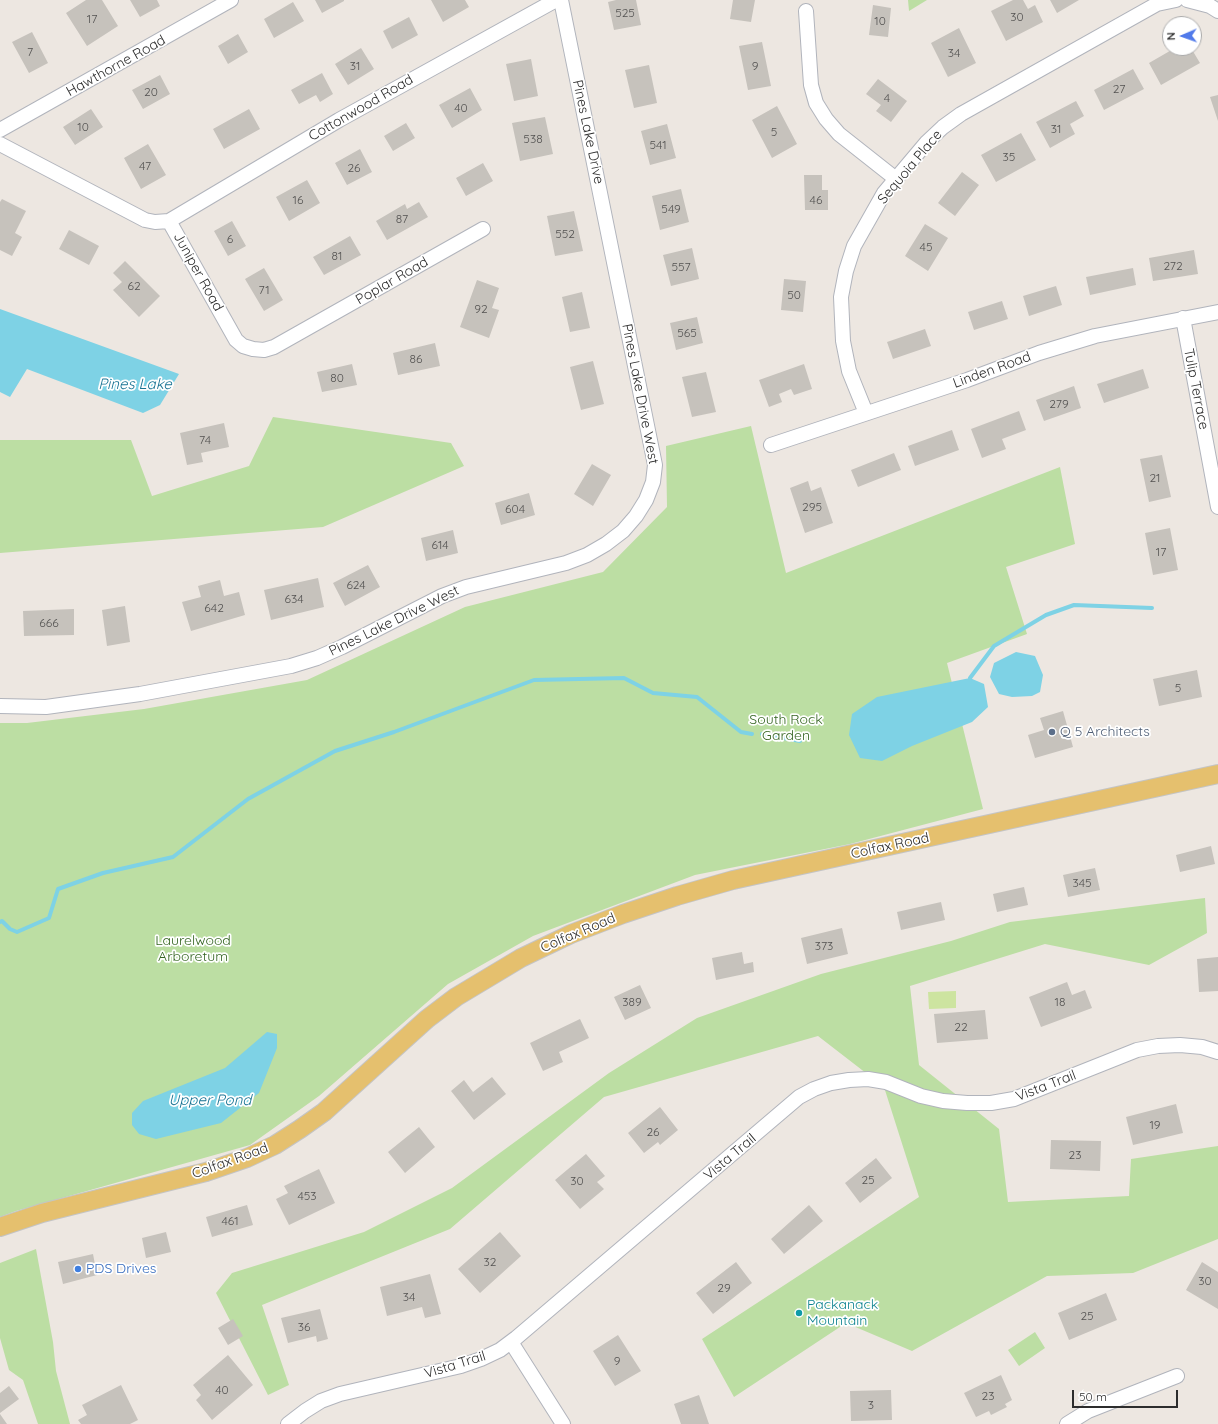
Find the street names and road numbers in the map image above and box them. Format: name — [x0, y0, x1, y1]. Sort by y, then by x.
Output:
street label: Hawthorne Road — [63, 32, 169, 100]
street label: Cottonwood Road — [306, 71, 416, 145]
street label: Pines Lake Drive — [569, 78, 607, 186]
street label: Sequoia Place — [874, 127, 946, 207]
street label: Juniper Road — [169, 230, 227, 314]
street label: Poplar Road — [353, 254, 431, 308]
street label: Pines Lake Drive West — [618, 322, 662, 466]
street label: Tulip Terrace — [1180, 347, 1212, 431]
street label: Linden Road — [951, 348, 1033, 392]
street label: Pines Lake Drive West — [326, 582, 462, 660]
street label: Colfax Road — [849, 830, 931, 862]
street label: Colfax Road — [538, 910, 618, 956]
street label: Vista Trail — [1013, 1067, 1079, 1105]
street label: Vista Trail — [700, 1130, 760, 1184]
street label: Colfax Road — [190, 1139, 270, 1183]
street label: Vista Trail — [422, 1348, 488, 1382]

